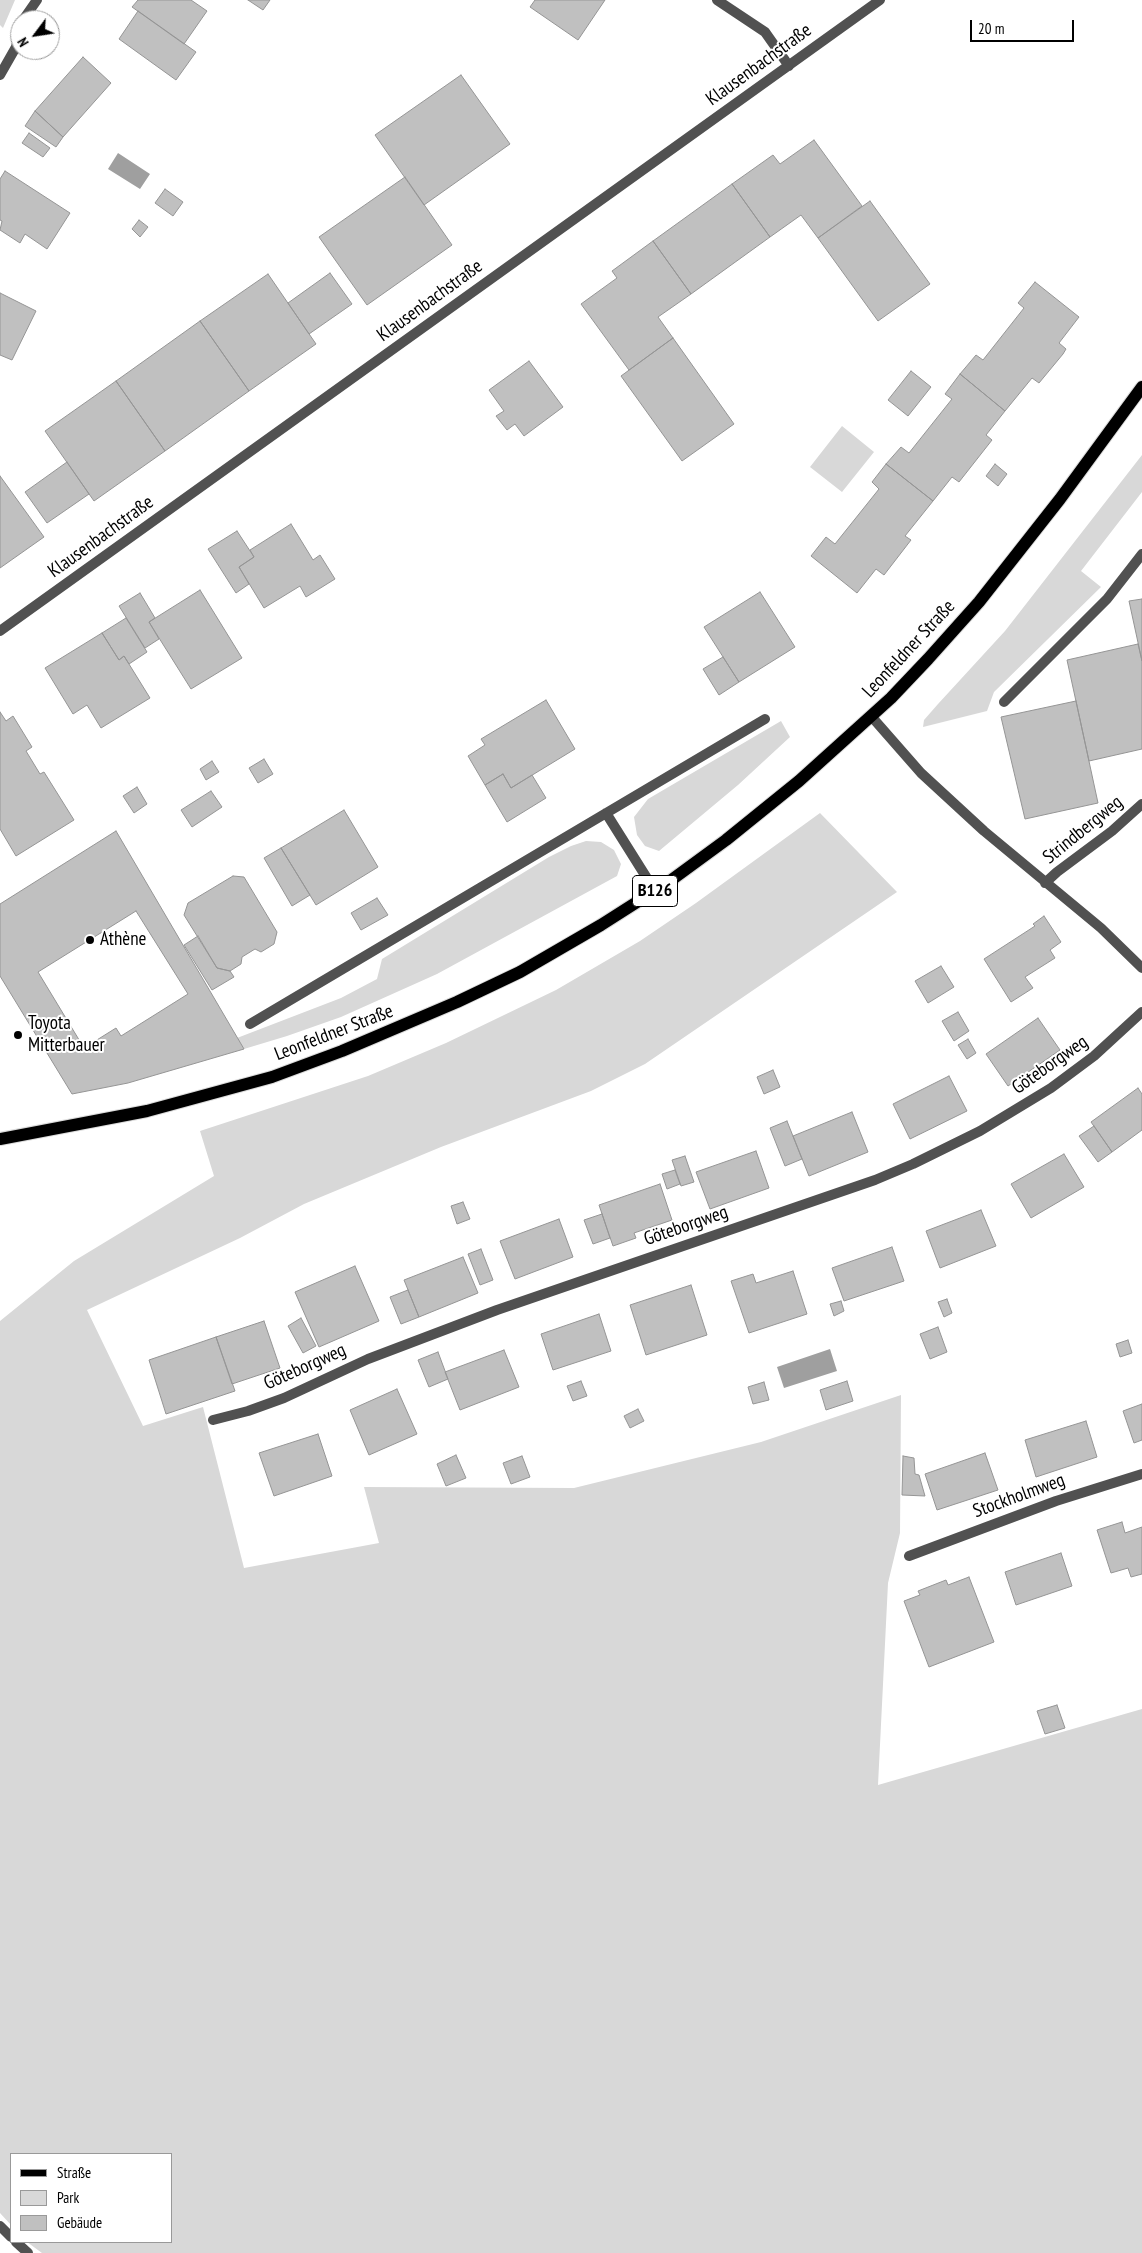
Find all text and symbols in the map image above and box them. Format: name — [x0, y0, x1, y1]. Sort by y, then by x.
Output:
north arrow — [10, 10, 60, 60]
scale bar — [972, 10, 1076, 42]
street label: Klausenbachstraße — [702, 19, 816, 111]
text: 20 m — [978, 19, 1004, 38]
text: N — [13, 34, 33, 50]
street label: Klausenbachstraße — [373, 255, 487, 347]
street label: Klausenbachstraße — [44, 491, 158, 583]
street label: Leonfeldner Straße — [858, 595, 960, 703]
street label: Strindbergweg — [1039, 791, 1127, 869]
road number: B126 — [632, 876, 678, 906]
place label: Athène — [100, 929, 146, 951]
marker: Athène — [84, 934, 96, 946]
street label: Leonfeldner Straße — [271, 1000, 397, 1066]
place label: Toyota Mitterbauer — [28, 1013, 105, 1057]
marker: Toyota Mitterbauer — [12, 1029, 24, 1041]
street label: Göteborgweg — [1008, 1031, 1092, 1099]
street label: Göteborgweg — [641, 1201, 731, 1251]
street label: Göteborgweg — [260, 1339, 350, 1395]
street label: Stockholmweg — [970, 1469, 1068, 1523]
legend — [10, 2153, 172, 2243]
text: Straße — [57, 2163, 91, 2182]
text: Park — [57, 2188, 79, 2207]
text: Gebäude — [57, 2213, 102, 2232]

